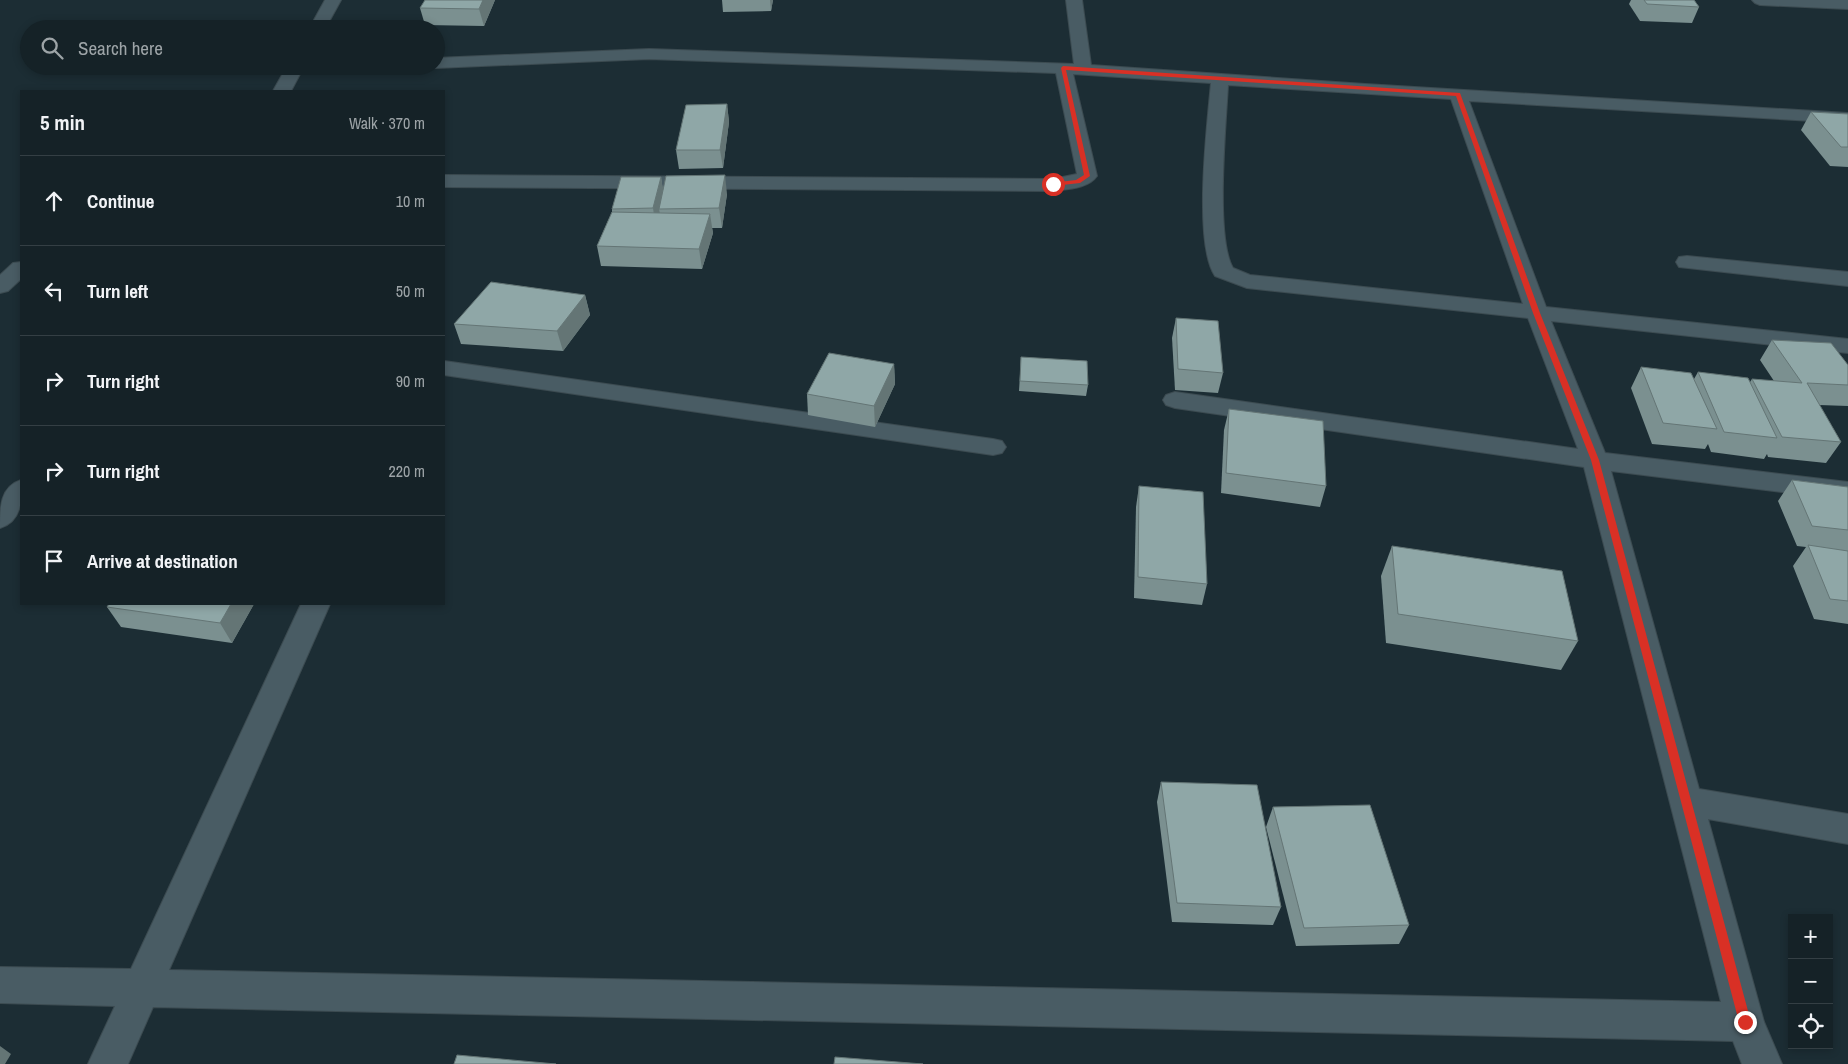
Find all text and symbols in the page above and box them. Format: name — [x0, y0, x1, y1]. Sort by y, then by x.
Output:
search box — [20, 20, 445, 75]
icon: search — [38, 34, 66, 62]
text: Search here — [78, 35, 163, 61]
text: 5 min — [40, 108, 85, 137]
text: Walk · 370 m — [349, 112, 425, 134]
route start — [1042, 173, 1065, 196]
icon: ahead — [40, 187, 68, 215]
text: Continue — [87, 188, 155, 214]
text: 10 m — [396, 190, 425, 212]
icon: left — [40, 277, 68, 305]
text: Turn left — [87, 278, 148, 304]
text: 50 m — [396, 280, 425, 302]
icon: right — [40, 367, 68, 395]
text: Turn right — [87, 368, 159, 394]
text: 90 m — [396, 370, 425, 392]
icon: right — [40, 457, 68, 485]
text: Turn right — [87, 458, 159, 484]
text: 220 m — [389, 460, 425, 482]
icon: arrive — [40, 547, 68, 575]
text: Arrive at destination — [87, 548, 238, 574]
map controls — [1788, 914, 1833, 1049]
button: + — [1788, 914, 1833, 959]
button: − — [1788, 959, 1833, 1004]
button: locate — [1788, 1004, 1833, 1049]
route end — [1734, 1011, 1757, 1034]

